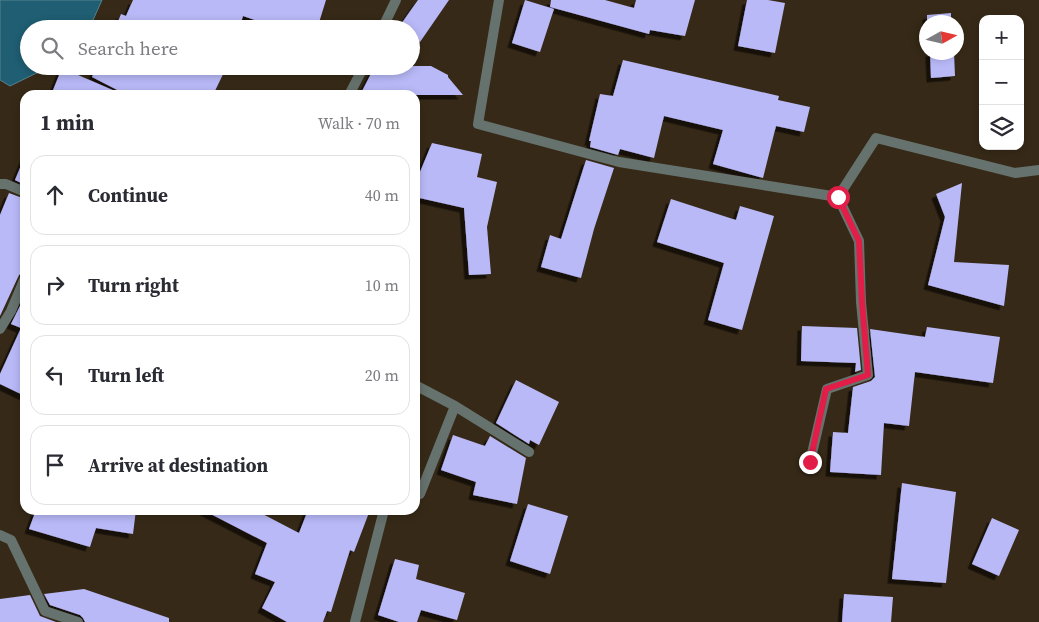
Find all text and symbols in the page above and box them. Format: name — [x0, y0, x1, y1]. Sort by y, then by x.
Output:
north arrow — [919, 15, 964, 60]
map controls — [979, 15, 1024, 150]
button: + — [979, 15, 1024, 60]
search box — [20, 20, 420, 75]
icon: search — [38, 34, 66, 62]
text: Search here — [78, 35, 178, 61]
button: − — [979, 60, 1024, 105]
button: layers — [979, 105, 1024, 150]
text: 1 min — [40, 108, 95, 137]
text: Walk · 70 m — [318, 112, 400, 134]
icon: ahead — [41, 181, 69, 209]
text: Continue — [88, 182, 168, 208]
text: 40 m — [365, 184, 399, 206]
route start — [827, 186, 850, 209]
icon: right — [41, 271, 69, 299]
text: Turn right — [88, 272, 179, 298]
text: 10 m — [365, 274, 399, 296]
icon: left — [41, 361, 69, 389]
text: Turn left — [88, 362, 164, 388]
text: 20 m — [365, 364, 399, 386]
icon: arrive — [41, 451, 69, 479]
route end — [799, 451, 822, 474]
text: Arrive at destination — [88, 452, 268, 478]

